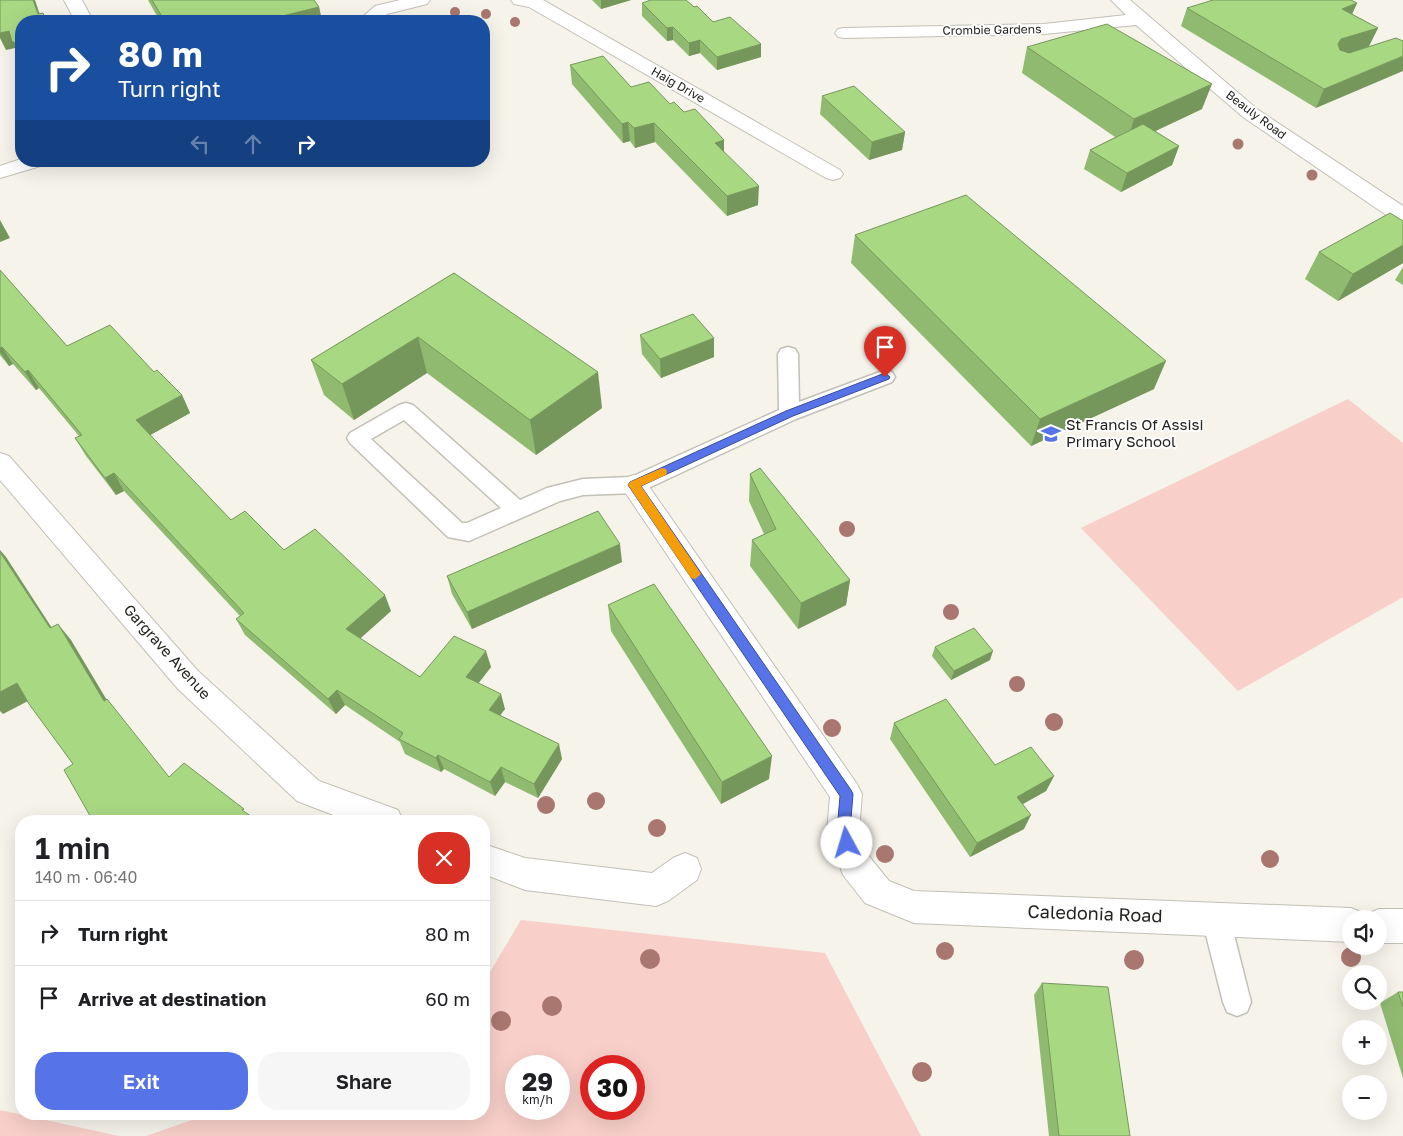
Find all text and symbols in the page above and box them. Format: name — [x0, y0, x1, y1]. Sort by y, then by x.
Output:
street label: Crombie Gardens — [942, 21, 1042, 38]
text: 80 m — [118, 33, 203, 75]
icon: right — [35, 35, 100, 100]
street label: Haig Drive — [649, 63, 708, 106]
text: Turn right — [118, 75, 221, 102]
street label: Beauly Road — [1223, 87, 1289, 142]
icon: left — [186, 130, 214, 158]
icon: ahead — [239, 130, 267, 158]
icon: right — [292, 130, 320, 158]
pin — [864, 326, 906, 377]
icon: arrive — [871, 333, 899, 361]
place label: St Francis Of Assisi Primary School — [1066, 415, 1203, 450]
school or university icon: St Francis Of Assisi Primary School — [1040, 423, 1062, 445]
street label: Gargrave Avenue — [120, 600, 215, 703]
position arrow — [820, 816, 872, 868]
text: 1 min — [35, 830, 110, 866]
button: close — [418, 832, 470, 884]
text: 140 m · 06:40 — [35, 867, 137, 887]
street label: Caledonia Road — [1027, 900, 1163, 926]
map controls — [1342, 910, 1387, 1120]
button: sound — [1342, 910, 1387, 955]
icon: right — [35, 919, 63, 947]
text: Turn right — [78, 922, 168, 945]
text: 80 m — [425, 922, 470, 945]
button: search — [1342, 965, 1387, 1010]
icon: arrive — [35, 984, 63, 1012]
text: Arrive at destination — [78, 987, 266, 1010]
text: 60 m — [425, 987, 470, 1010]
button: + — [1342, 1020, 1387, 1065]
button: Exit — [35, 1052, 248, 1110]
button: Share — [258, 1052, 470, 1110]
speed limit sign: 30 — [580, 1055, 645, 1120]
text: 29 — [522, 1066, 553, 1097]
button: − — [1342, 1075, 1387, 1120]
text: km/h — [522, 1092, 553, 1107]

